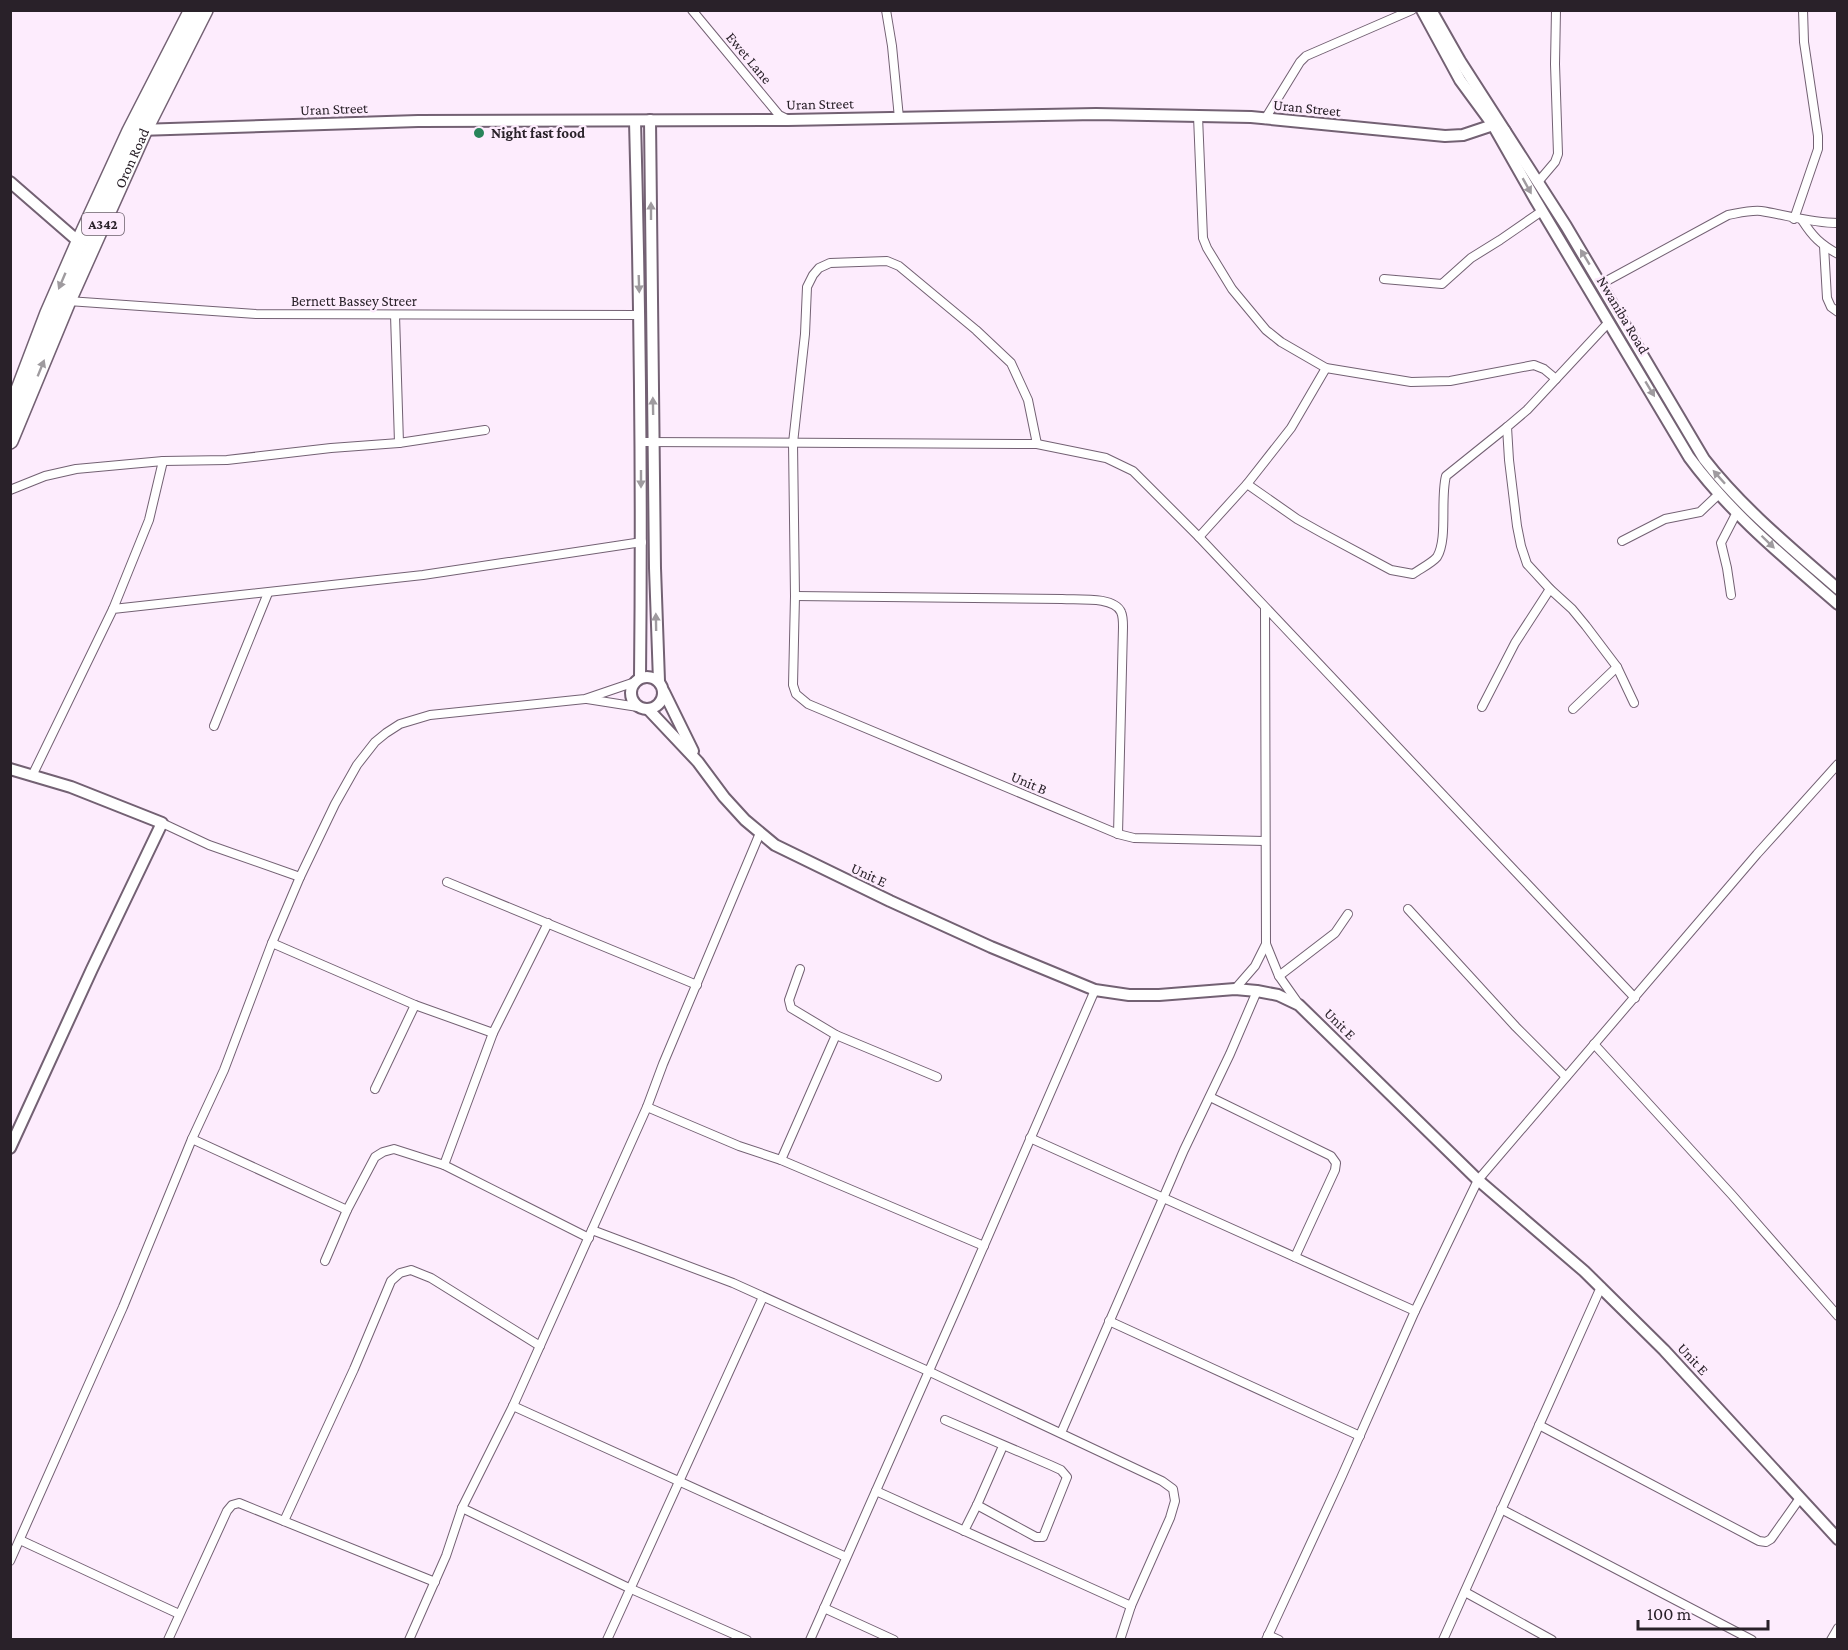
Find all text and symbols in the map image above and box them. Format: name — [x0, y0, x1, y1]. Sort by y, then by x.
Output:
street label: Ewet Lane — [723, 29, 775, 87]
street label: Uran Street — [786, 95, 855, 113]
street label: Uran Street — [1272, 97, 1343, 120]
street label: Uran Street — [300, 100, 369, 118]
place label: Night fast food — [491, 125, 586, 141]
street label: Oron Road — [112, 126, 152, 191]
marker: Night fast food — [472, 126, 486, 140]
one-way arrow — [1522, 178, 1533, 194]
one-way arrow — [646, 202, 656, 221]
road number: A342 — [82, 213, 124, 235]
one-way arrow — [1579, 249, 1590, 265]
one-way arrow — [58, 272, 67, 289]
street label: Nwaniba Road — [1594, 273, 1652, 357]
one-way arrow — [635, 274, 644, 293]
street label: Bernett Bassey Streer — [291, 293, 418, 310]
one-way arrow — [37, 359, 46, 377]
one-way arrow — [1644, 381, 1655, 397]
one-way arrow — [648, 397, 658, 416]
one-way arrow — [636, 469, 646, 488]
one-way arrow — [1712, 470, 1726, 484]
one-way arrow — [1761, 535, 1775, 549]
one-way arrow — [651, 613, 660, 632]
street label: Unit B — [1009, 768, 1049, 798]
street label: Unit E — [849, 860, 889, 890]
street label: Unit E — [1321, 1005, 1359, 1043]
street label: Unit E — [1674, 1340, 1712, 1378]
scale bar — [1638, 1593, 1768, 1631]
text: 100 m — [1647, 1604, 1692, 1624]

